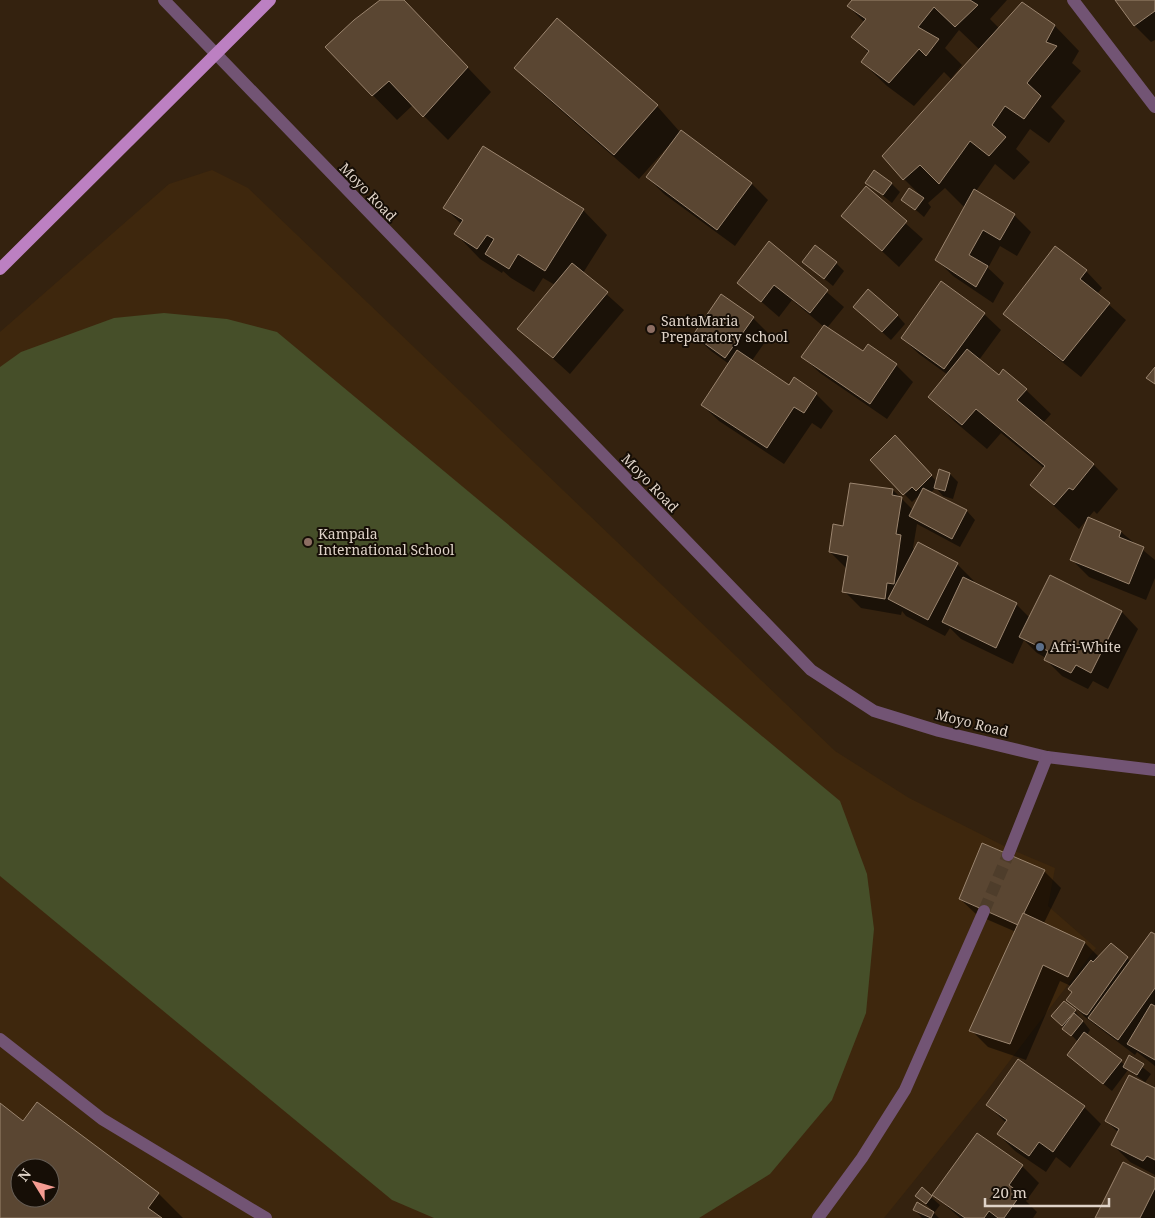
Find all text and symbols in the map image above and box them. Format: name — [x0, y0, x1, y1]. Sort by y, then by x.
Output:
street label: Moyo Road — [336, 158, 401, 225]
place label: SantaMaria Preparatory school — [661, 311, 789, 346]
marker: SantaMaria Preparatory school — [645, 323, 657, 335]
street label: Moyo Road — [618, 449, 683, 516]
place label: Kampala International School — [318, 524, 455, 559]
marker: Kampala International School — [302, 536, 314, 548]
place label: Afri-White — [1050, 637, 1121, 656]
marker: Afri-White — [1034, 641, 1046, 653]
street label: Moyo Road — [934, 704, 1011, 741]
north arrow — [10, 1158, 60, 1208]
text: N — [13, 1165, 35, 1185]
scale bar — [985, 1176, 1109, 1208]
text: 20 m — [992, 1182, 1027, 1202]

